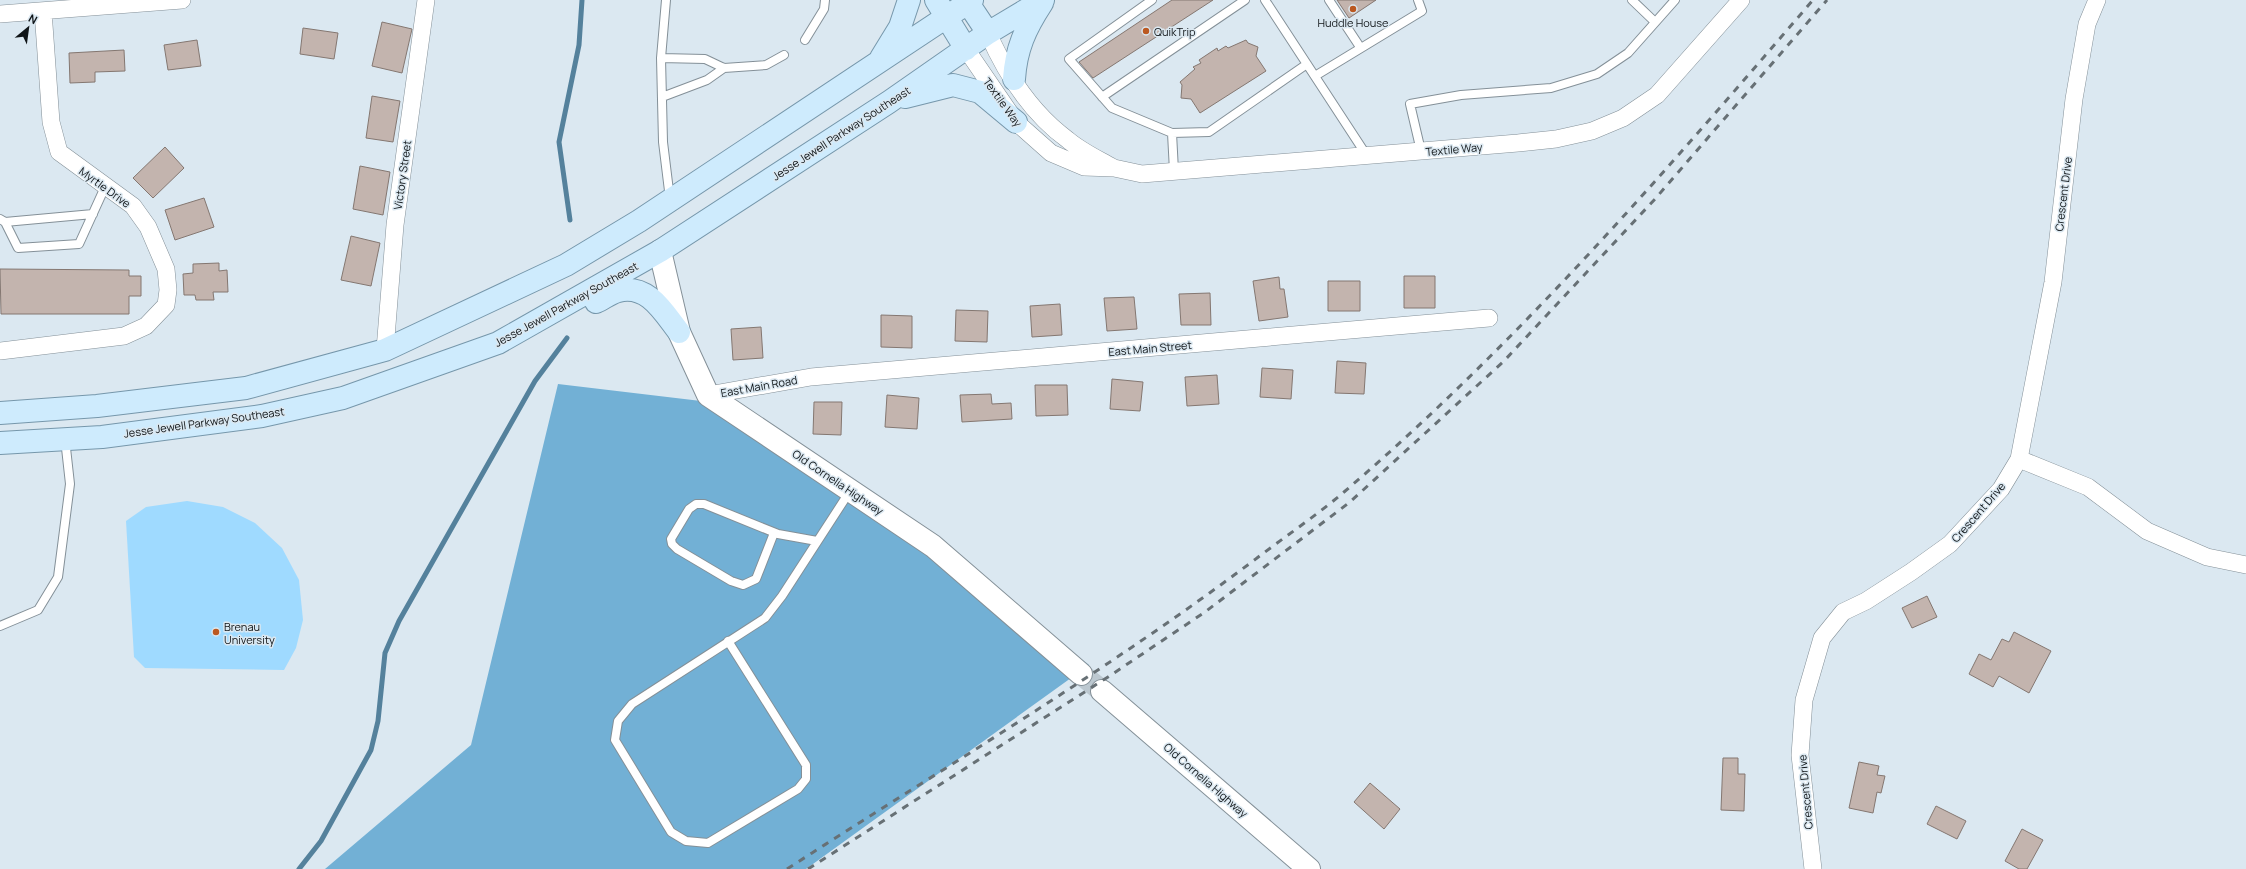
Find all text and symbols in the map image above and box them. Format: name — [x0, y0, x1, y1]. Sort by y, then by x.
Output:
marker: Huddle House — [1348, 4, 1358, 14]
north arrow — [8, 8, 48, 48]
text: N — [26, 10, 40, 27]
place label: Huddle House — [1317, 15, 1389, 30]
place label: QuikTrip — [1154, 24, 1196, 39]
marker: QuikTrip — [1141, 26, 1151, 36]
street label: Textile Way — [980, 74, 1026, 130]
street label: Jesse Jewell Parkway Southeast — [769, 83, 913, 183]
street label: Victory Street — [390, 139, 414, 211]
street label: Textile Way — [1425, 139, 1483, 159]
street label: Crescent Drive — [2051, 155, 2075, 232]
street label: Myrtle Drive — [76, 163, 134, 211]
street label: Jesse Jewell Parkway Southeast — [491, 258, 641, 350]
street label: East Main Street — [1108, 337, 1192, 359]
street label: East Main Road — [720, 372, 798, 400]
street label: Jesse Jewell Parkway Southeast — [123, 403, 285, 441]
street label: Old Cornelia Highway — [790, 446, 887, 518]
street label: Crescent Drive — [1948, 478, 2009, 545]
place label: Brenau University — [224, 619, 275, 647]
marker: Brenau University — [211, 627, 221, 637]
street label: Old Cornelia Highway — [1161, 739, 1251, 821]
street label: Crescent Drive — [1794, 753, 1816, 830]

